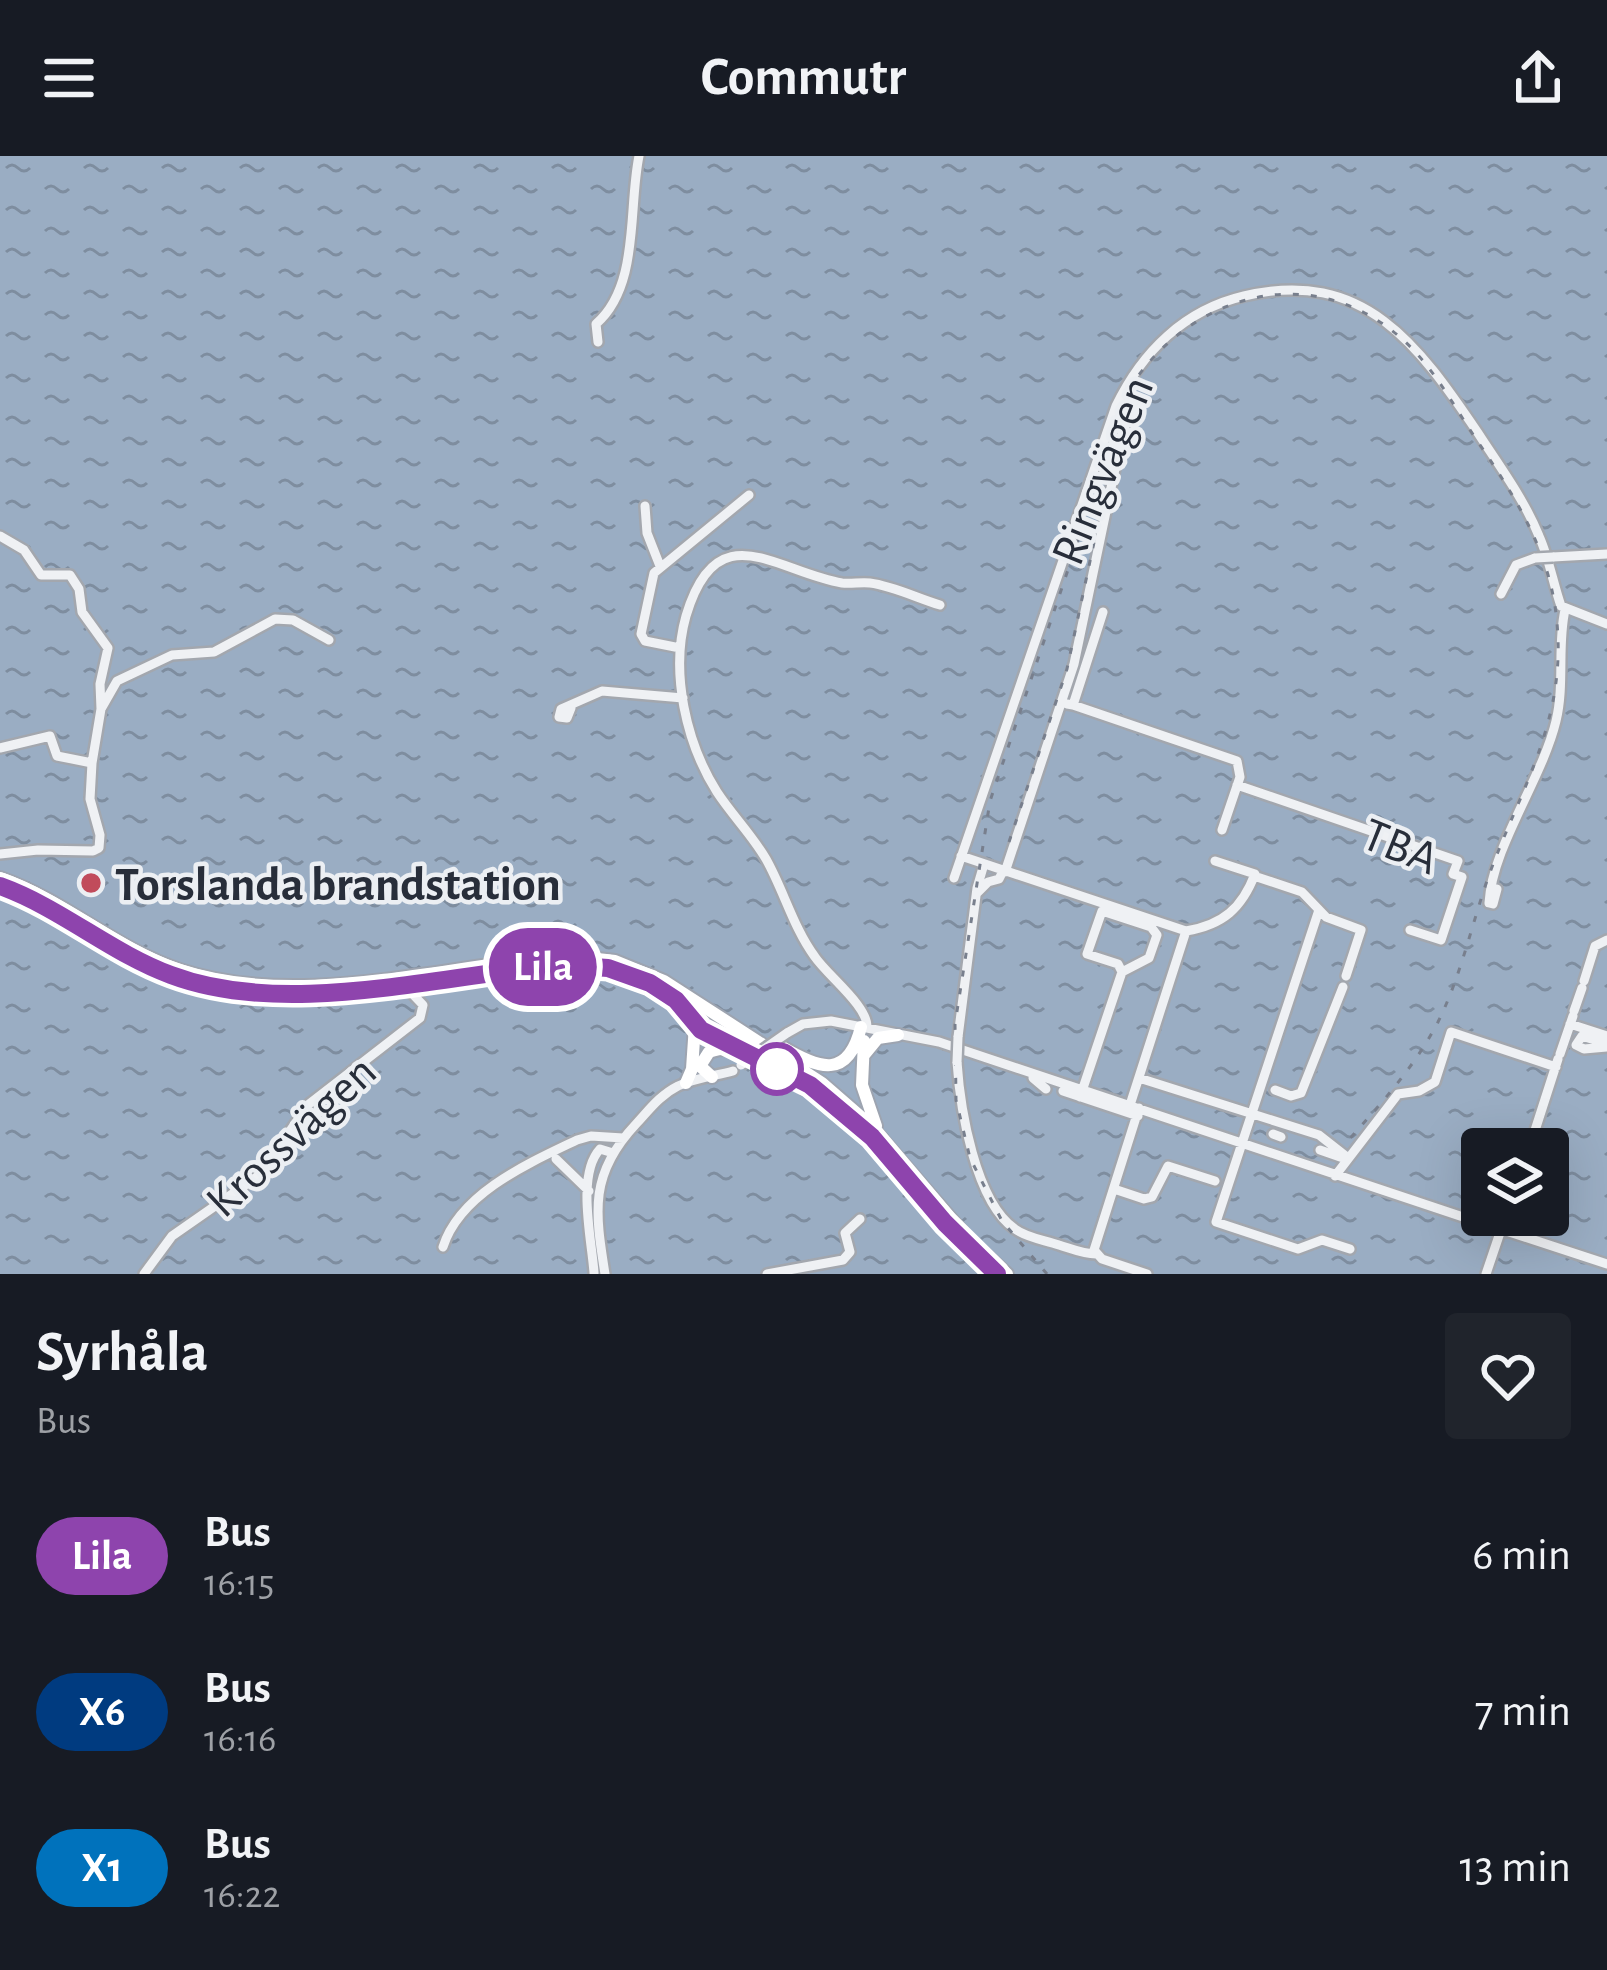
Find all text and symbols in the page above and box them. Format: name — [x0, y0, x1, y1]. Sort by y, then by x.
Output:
icon: menu — [36, 45, 102, 111]
icon: share — [1505, 45, 1571, 111]
text: Commutr — [701, 51, 906, 105]
street label: Ringvägen — [1044, 370, 1163, 572]
street label: TBA — [1355, 811, 1445, 884]
place label: Torslanda brandstation — [115, 862, 561, 910]
marker: Torslanda brandstation — [78, 870, 104, 896]
line badge: Lila — [459, 928, 627, 1006]
text: Lila — [513, 946, 573, 988]
unlabelled marker — [752, 1044, 802, 1094]
street label: Krossvägen — [198, 1047, 386, 1227]
map controls — [1461, 1128, 1569, 1236]
button: layers — [1461, 1128, 1569, 1236]
button: heart — [1445, 1313, 1571, 1439]
text: Syrhåla — [36, 1324, 208, 1381]
text: Bus — [36, 1402, 91, 1441]
text: Bus — [204, 1510, 271, 1555]
text: 6 min — [1472, 1533, 1571, 1578]
text: Lila — [72, 1535, 132, 1577]
text: 16:15 — [204, 1564, 274, 1603]
text: Bus — [204, 1666, 271, 1711]
text: 7 min — [1475, 1689, 1571, 1734]
text: X6 — [79, 1691, 125, 1733]
text: 16:16 — [204, 1720, 276, 1759]
text: Bus — [204, 1822, 271, 1867]
text: 13 min — [1459, 1845, 1571, 1890]
text: X1 — [81, 1847, 123, 1889]
text: 16:22 — [204, 1876, 280, 1915]

